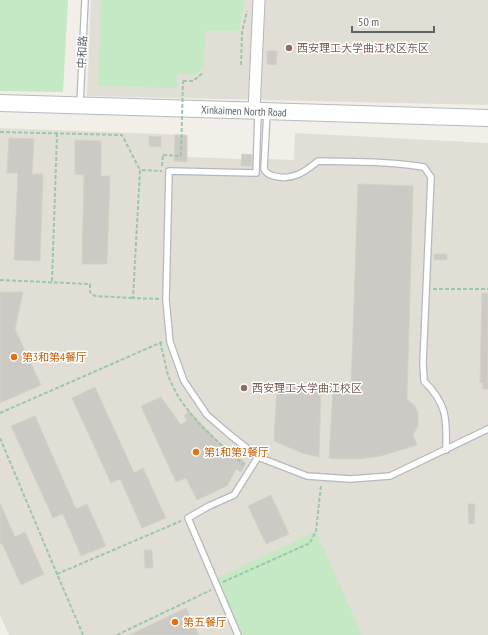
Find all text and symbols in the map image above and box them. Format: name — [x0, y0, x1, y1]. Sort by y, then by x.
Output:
scale bar — [352, 8, 434, 34]
text: 50 m — [358, 14, 379, 29]
street label: 中和路 — [74, 35, 90, 69]
place label: 西安理工大学曲江校区东区 — [297, 41, 429, 55]
marker: 西安理工大学曲江校区东区 — [284, 43, 294, 53]
street label: Xinkaimen North Road — [201, 103, 287, 119]
place label: 第3和第4餐厅 — [22, 350, 87, 364]
marker: 第3和第4餐厅 — [9, 352, 19, 362]
place label: 西安理工大学曲江校区 — [252, 381, 362, 395]
marker: 西安理工大学曲江校区 — [239, 383, 249, 393]
place label: 第1和第2餐厅 — [204, 445, 269, 459]
marker: 第1和第2餐厅 — [191, 447, 201, 457]
place label: 第五餐厅 — [183, 615, 227, 629]
marker: 第五餐厅 — [170, 617, 180, 627]

